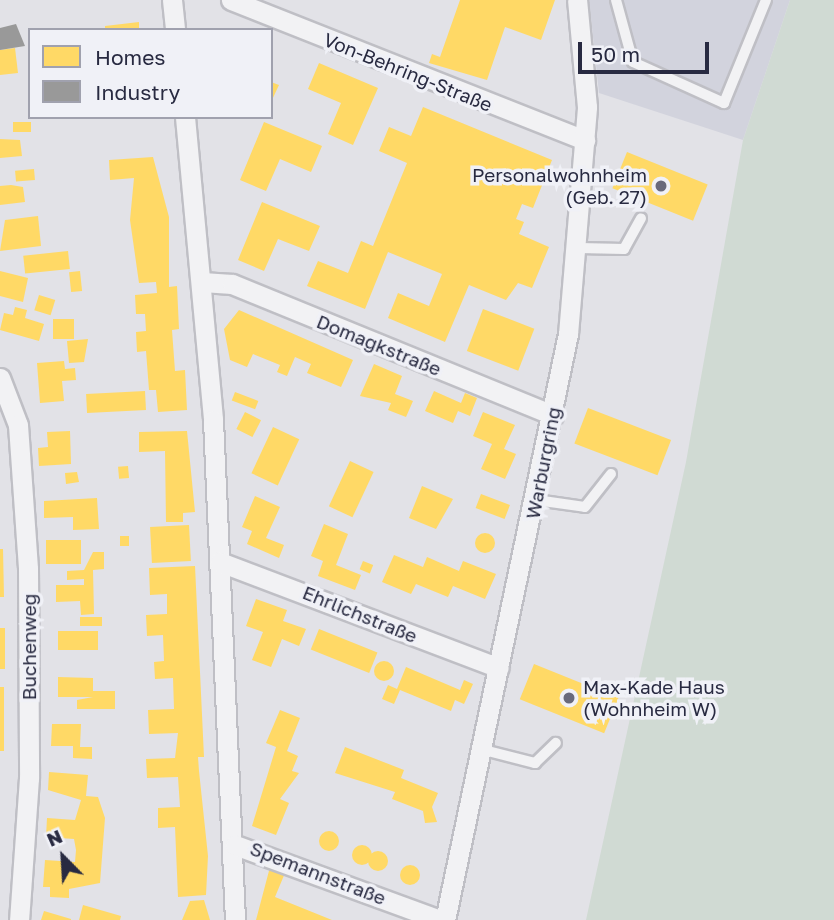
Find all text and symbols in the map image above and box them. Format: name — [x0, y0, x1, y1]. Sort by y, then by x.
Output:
legend — [28, 28, 273, 119]
street label: Von-Behring-Straße — [320, 28, 496, 116]
scale bar — [582, 28, 713, 72]
text: 50 m — [591, 41, 640, 67]
text: Homes — [95, 44, 165, 70]
text: Industry — [95, 79, 180, 105]
place label: Personalwohnheim (Geb. 27) — [472, 164, 647, 208]
marker: Personalwohnheim (Geb. 27) — [653, 178, 669, 194]
street label: Domagkstraße — [313, 310, 445, 380]
street label: Warburgring — [521, 405, 565, 521]
street label: Ehrlichstraße — [299, 581, 421, 647]
street label: Buchenweg — [18, 594, 40, 700]
place label: Max-Kade Haus (Wohnheim W) — [583, 676, 725, 720]
marker: Max-Kade Haus (Wohnheim W) — [561, 690, 577, 706]
north arrow — [28, 822, 98, 892]
text: N — [43, 824, 66, 851]
street label: Spemannstraße — [247, 837, 389, 909]

